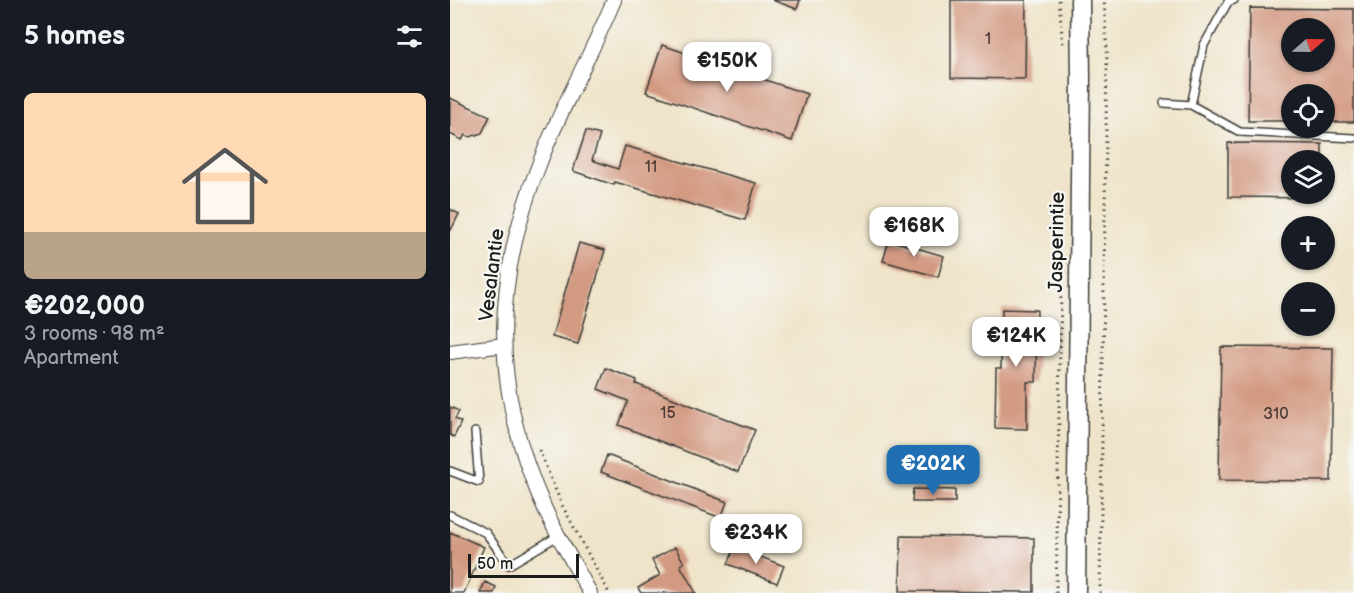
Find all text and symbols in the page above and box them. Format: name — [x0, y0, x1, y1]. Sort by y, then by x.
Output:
north arrow — [1281, 18, 1335, 72]
map controls — [1281, 18, 1335, 336]
icon: filters — [393, 20, 426, 53]
text: 5 homes — [24, 21, 125, 52]
house number: 1 — [985, 30, 991, 49]
pin: €150K — [685, 42, 769, 93]
text: €150K — [696, 49, 758, 73]
button: locate — [1281, 84, 1335, 138]
icon: home — [171, 132, 279, 240]
button: layers — [1281, 150, 1335, 204]
house number: 11 — [645, 158, 657, 177]
street label: Jasperintie — [1044, 191, 1070, 292]
pin: €168K — [872, 207, 956, 258]
text: €168K — [883, 214, 945, 238]
button: + — [1281, 216, 1335, 270]
street label: Vesalantie — [474, 227, 510, 323]
button: − — [1281, 282, 1335, 336]
text: €202,000 — [24, 291, 145, 322]
pin: €124K — [974, 317, 1058, 368]
text: 3 rooms · 98 m² — [24, 322, 165, 346]
text: €124K — [986, 324, 1046, 348]
text: Apartment — [24, 346, 119, 370]
house number: 15 — [660, 404, 676, 423]
house number: 310 — [1263, 405, 1289, 424]
pin: €202K — [891, 445, 975, 496]
text: €202K — [901, 452, 965, 476]
pin: €234K — [714, 514, 798, 565]
text: €234K — [724, 521, 788, 545]
scale bar — [468, 551, 579, 578]
text: 50 m — [477, 555, 513, 574]

